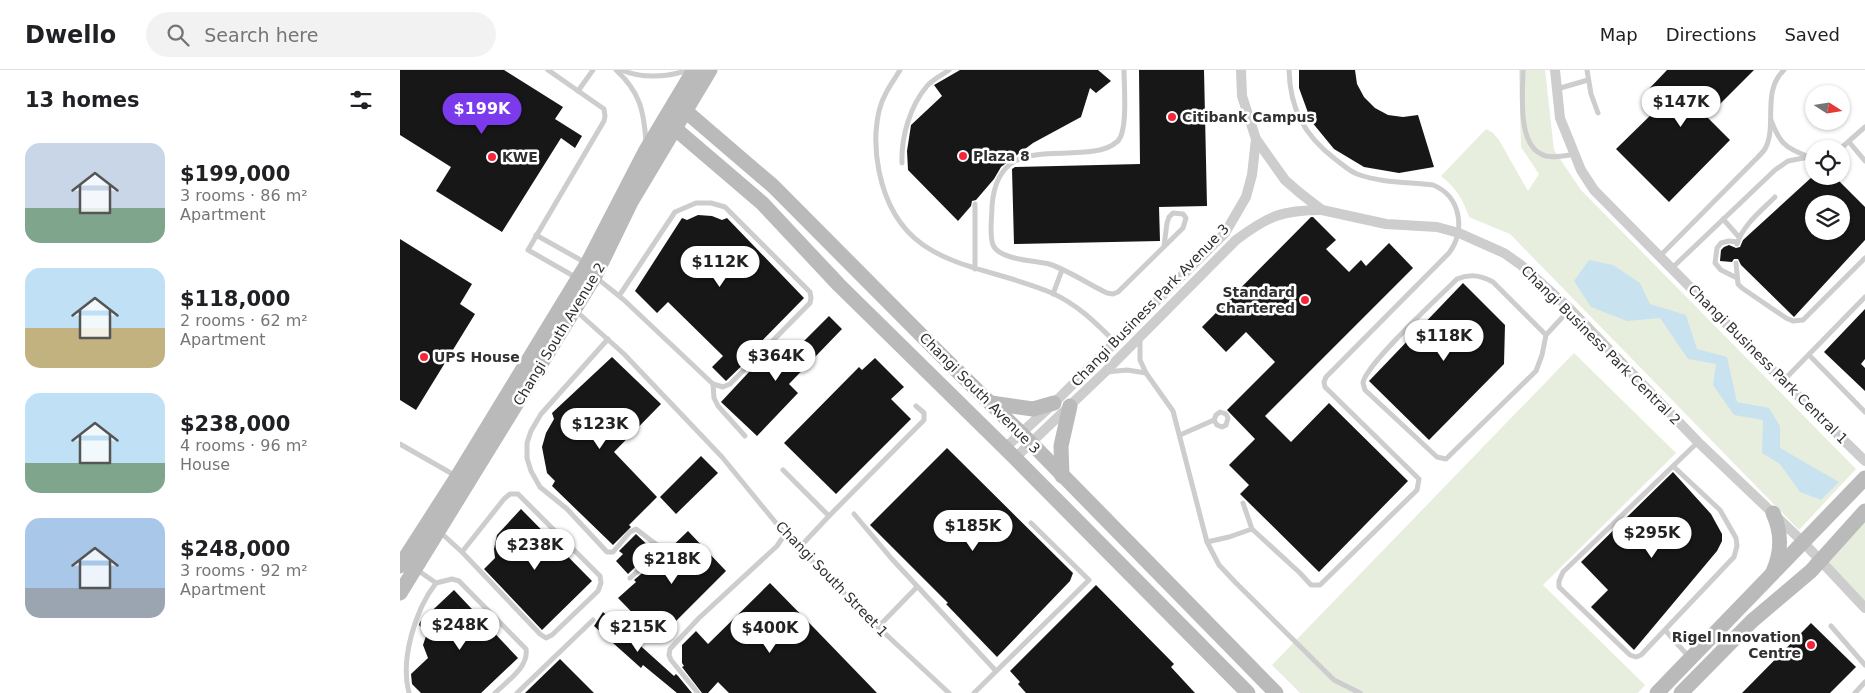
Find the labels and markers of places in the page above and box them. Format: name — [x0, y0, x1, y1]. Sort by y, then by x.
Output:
pin: $147K — [1646, 85, 1716, 128]
pin: $199K — [447, 92, 517, 135]
place label: Citibank Campus — [1182, 109, 1315, 125]
marker: Citibank Campus — [1166, 111, 1178, 123]
place label: Plaza 8 — [973, 148, 1030, 164]
place label: KWE — [502, 149, 538, 165]
marker: Plaza 8 — [957, 150, 969, 162]
marker: KWE — [486, 151, 498, 163]
pin: $112K — [685, 246, 755, 288]
place label: Standard Chartered — [1216, 284, 1295, 316]
marker: Standard Chartered — [1299, 294, 1311, 306]
pin: $118K — [1409, 320, 1479, 362]
pin: $364K — [741, 340, 811, 382]
place label: UPS House — [434, 349, 520, 365]
marker: UPS House — [418, 351, 430, 363]
pin: $123K — [565, 408, 635, 450]
pin: $185K — [938, 510, 1008, 552]
pin: $295K — [1617, 516, 1687, 559]
pin: $238K — [500, 528, 570, 571]
pin: $218K — [637, 542, 707, 585]
pin: $248K — [425, 608, 495, 651]
pin: $215K — [603, 610, 673, 653]
pin: $400K — [735, 612, 805, 654]
place label: Rigel Innovation Centre — [1672, 629, 1801, 661]
marker: Rigel Innovation Centre — [1805, 639, 1817, 651]

